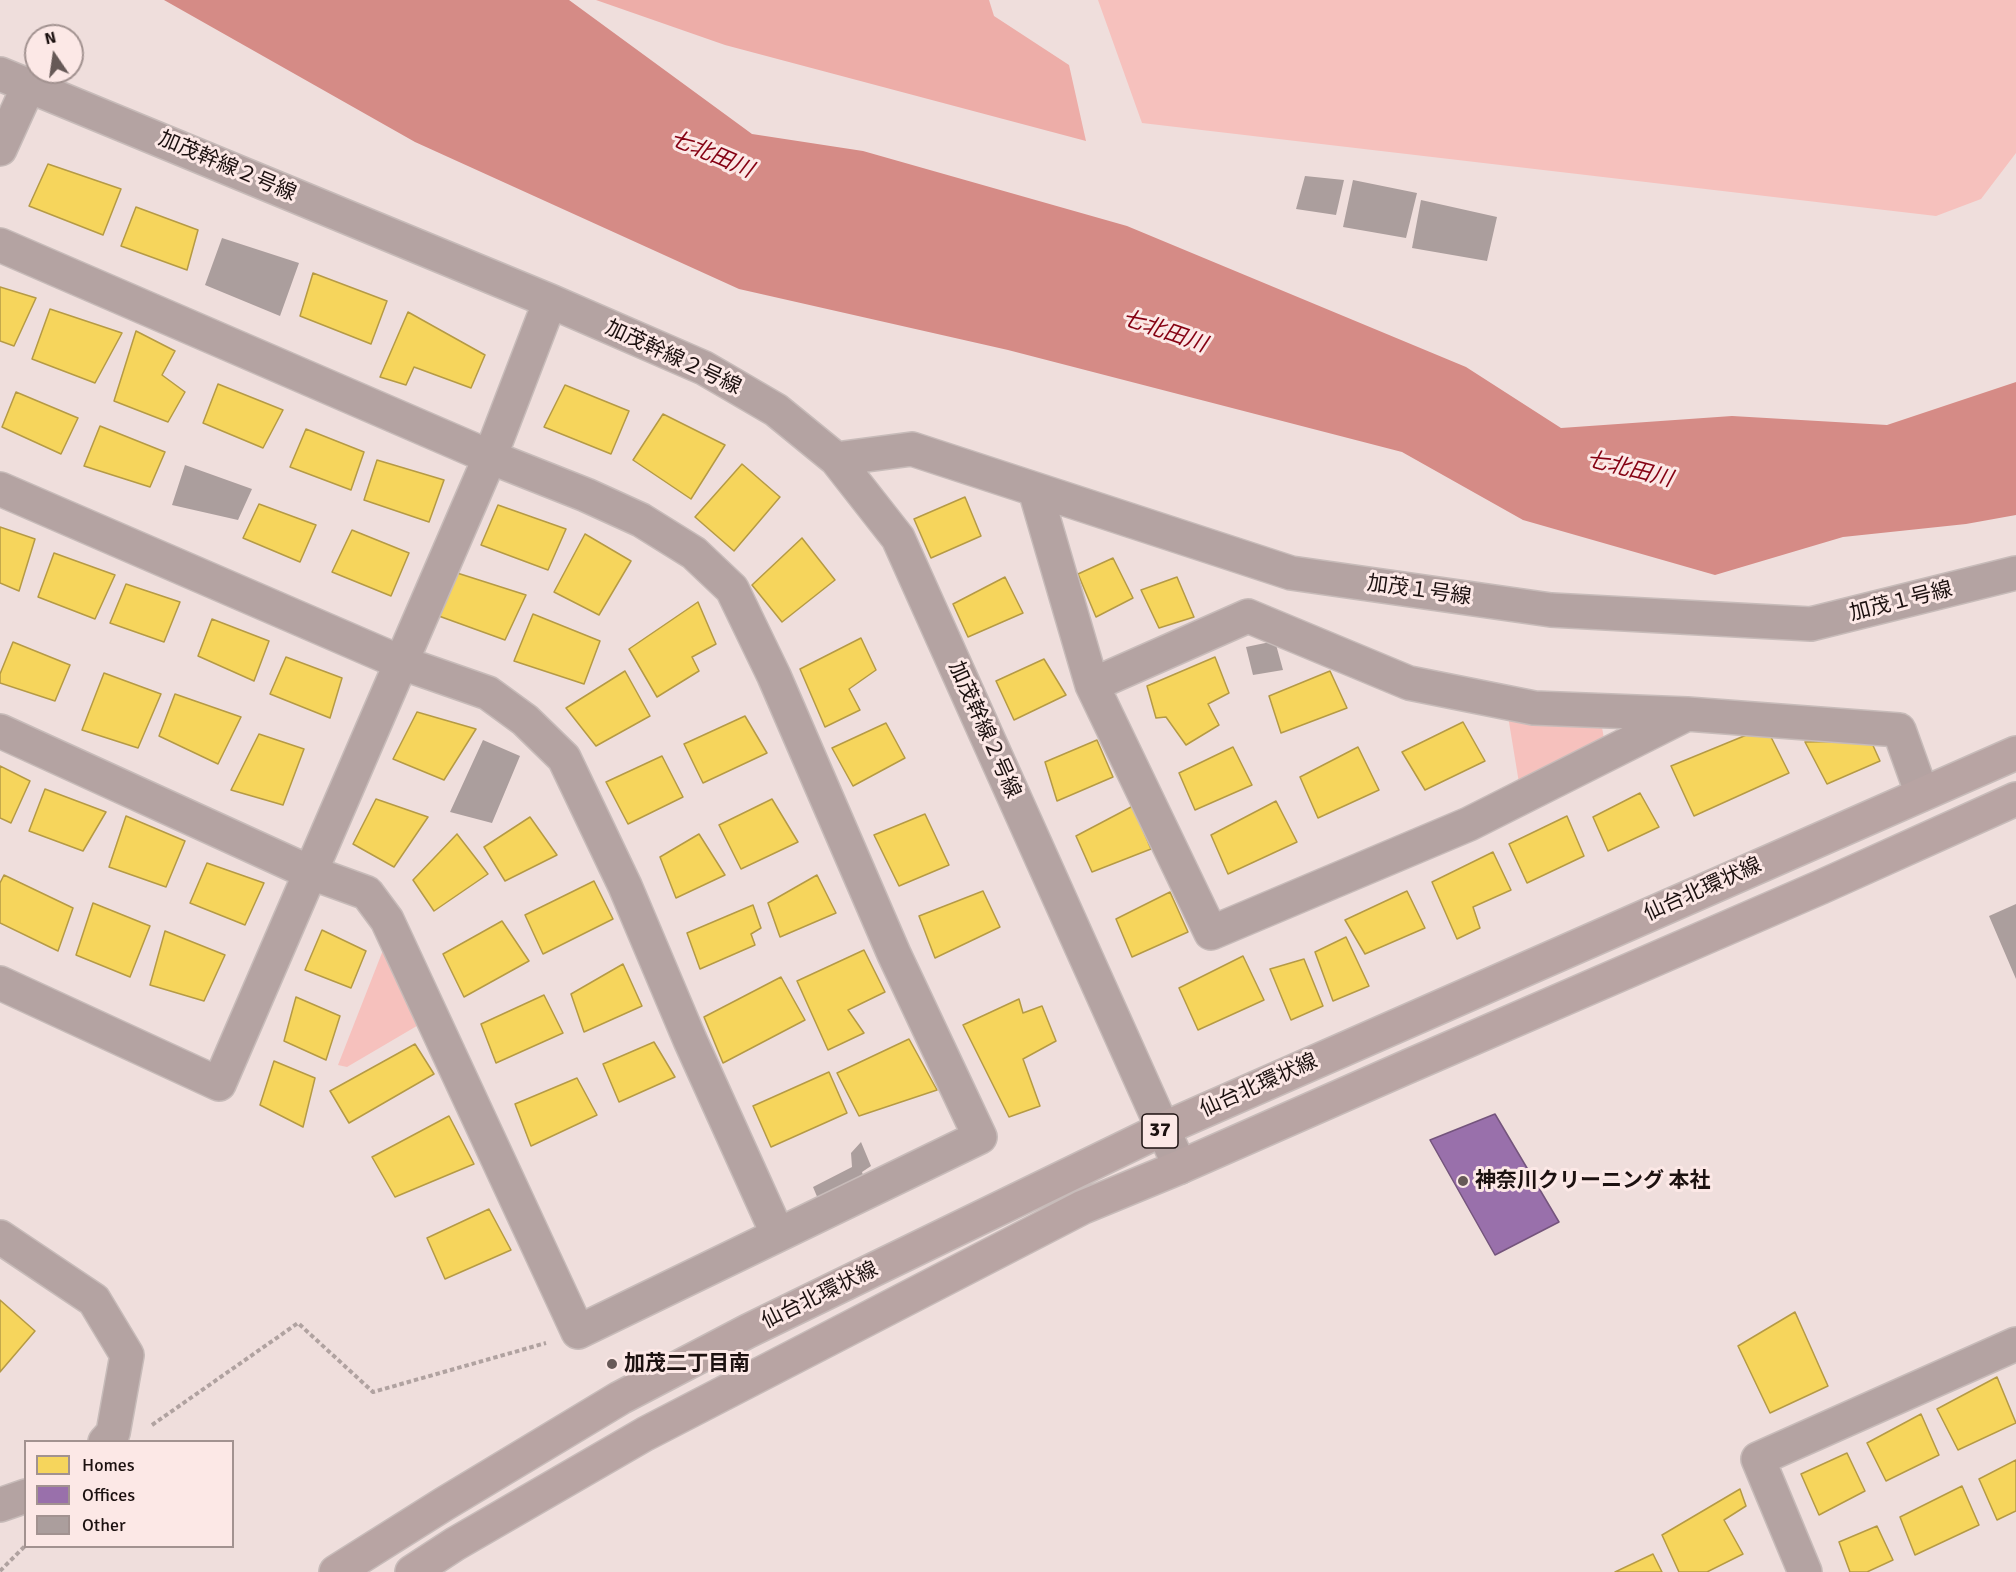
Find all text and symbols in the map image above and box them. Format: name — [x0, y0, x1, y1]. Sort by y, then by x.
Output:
north arrow — [24, 24, 84, 84]
text: N — [43, 27, 58, 49]
water label: 七北田川 — [665, 126, 757, 184]
street label: 加茂幹線２号線 — [154, 127, 300, 207]
water label: 七北田川 — [1118, 305, 1210, 359]
street label: 加茂幹線２号線 — [601, 316, 745, 400]
water label: 七北田川 — [1583, 447, 1675, 493]
street label: 加茂１号線 — [1365, 571, 1473, 611]
street label: 加茂１号線 — [1847, 577, 1955, 627]
street label: 加茂幹線２号線 — [943, 658, 1025, 802]
street label: 仙台北環状線 — [1640, 853, 1766, 927]
street label: 仙台北環状線 — [1196, 1049, 1322, 1123]
road number: 37 — [1142, 1114, 1178, 1148]
place label: 神奈川クリーニング 本社 — [1475, 1168, 1711, 1194]
marker: 神奈川クリーニング 本社 — [1456, 1174, 1470, 1188]
street label: 仙台北環状線 — [758, 1257, 882, 1335]
place label: 加茂二丁目南 — [624, 1351, 750, 1377]
marker: 加茂二丁目南 — [605, 1357, 619, 1371]
legend — [24, 1440, 234, 1548]
text: Homes — [82, 1454, 135, 1476]
text: Offices — [82, 1484, 135, 1506]
text: Other — [82, 1514, 126, 1536]

